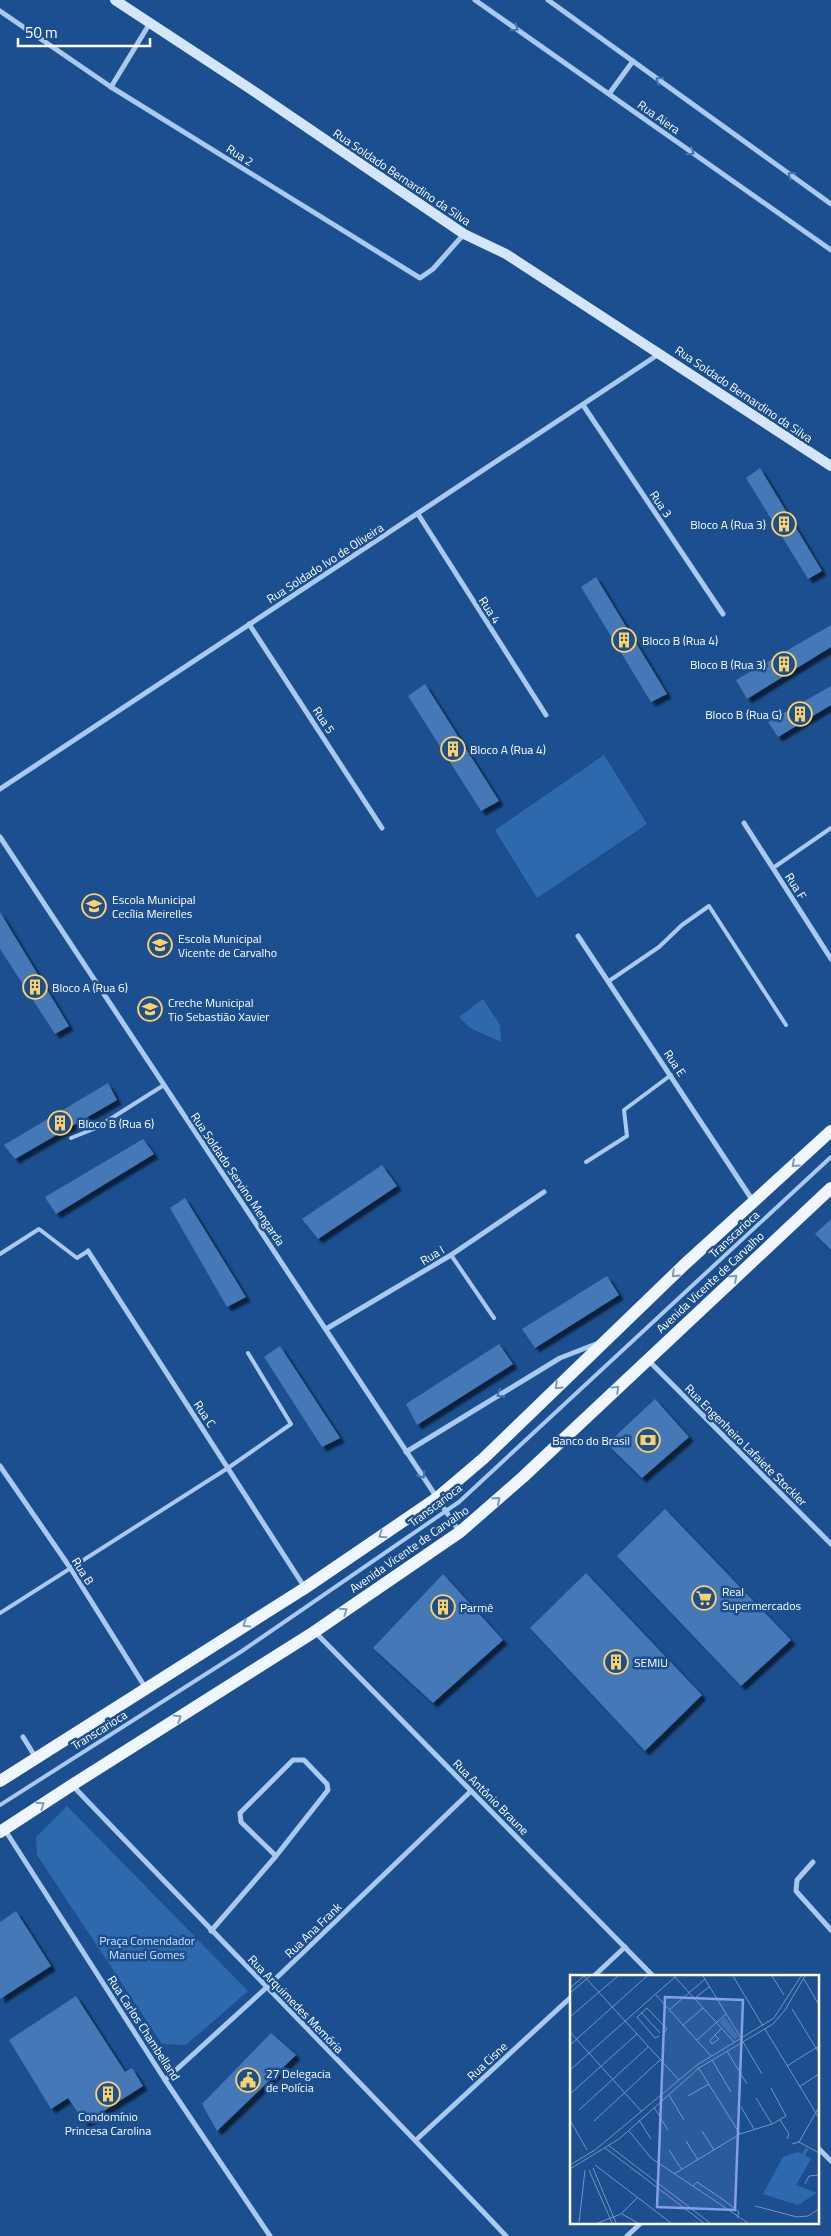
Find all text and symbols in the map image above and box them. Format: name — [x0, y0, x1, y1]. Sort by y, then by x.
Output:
scale bar — [18, 15, 150, 47]
text: 50 m — [25, 21, 58, 44]
one-way arrow — [509, 22, 519, 31]
one-way arrow — [656, 77, 665, 86]
street label: Rua Aiera — [634, 95, 684, 139]
street label: Rua Soldado Bernardino da Silva — [329, 124, 475, 230]
street label: Rua 2 — [223, 139, 257, 171]
one-way arrow — [685, 146, 694, 155]
one-way arrow — [788, 172, 797, 181]
street label: Rua Soldado Bernardino da Silva — [671, 341, 817, 447]
street label: Rua 3 — [645, 487, 677, 521]
building icon: Bloco A (Rua 3) — [771, 511, 797, 537]
place label: Bloco A (Rua 3) — [690, 515, 766, 534]
street label: Rua Soldado Ivo de Oliveira — [263, 518, 387, 608]
street label: Rua 4 — [474, 593, 506, 628]
building icon: Bloco B (Rua 4) — [611, 627, 637, 653]
place label: Bloco B (Rua 4) — [642, 631, 718, 650]
building icon: Bloco B (Rua 3) — [771, 651, 797, 677]
place label: Bloco B (Rua 3) — [690, 655, 766, 674]
building icon: Bloco B (Rua G) — [787, 701, 813, 727]
street label: Rua 5 — [308, 703, 340, 738]
place label: Bloco B (Rua G) — [705, 705, 782, 724]
building icon: Bloco A (Rua 4) — [440, 736, 466, 762]
place label: Bloco A (Rua 4) — [470, 740, 546, 759]
street label: Rua F — [780, 869, 812, 903]
place label: Escola Municipal Cecília Meirelles — [112, 890, 196, 923]
school or university icon: Escola Municipal Cecília Meirelles — [81, 893, 107, 919]
place label: Escola Municipal Vicente de Carvalho — [178, 929, 277, 962]
school or university icon: Escola Municipal Vicente de Carvalho — [147, 932, 173, 958]
building icon: Bloco A (Rua 6) — [22, 974, 48, 1000]
place label: Bloco A (Rua 6) — [52, 978, 128, 997]
place label: Creche Municipal Tio Sebastião Xavier — [168, 993, 269, 1026]
school or university icon: Creche Municipal Tio Sebastião Xavier — [137, 996, 163, 1022]
street label: Rua E — [659, 1046, 691, 1081]
street label: Rua Soldado Servino Mengarda — [186, 1108, 290, 1250]
building icon: Bloco B (Rua 6) — [47, 1110, 73, 1136]
place label: Bloco B (Rua 6) — [78, 1114, 154, 1133]
one-way arrow — [791, 1158, 800, 1167]
street label: Transcarioca — [704, 1206, 764, 1262]
street label: Avenida Vicente de Carvalho — [652, 1227, 768, 1337]
street label: Rua I — [416, 1240, 448, 1270]
one-way arrow — [672, 1268, 681, 1277]
one-way arrow — [729, 1275, 738, 1284]
street label: Rua Engenheiro Lafaiete Stockler — [680, 1379, 812, 1511]
one-way arrow — [555, 1380, 564, 1389]
one-way arrow — [610, 1386, 619, 1395]
one-way arrow — [497, 1387, 506, 1397]
street label: Rua C — [189, 1397, 221, 1432]
bank icon: Banco do Brasil — [635, 1427, 661, 1453]
place label: Banco do Brasil — [552, 1431, 630, 1450]
one-way arrow — [415, 1470, 425, 1479]
street label: Transcarioca — [404, 1478, 466, 1532]
one-way arrow — [491, 1497, 500, 1506]
street label: Avenida Vicente de Carvalho — [345, 1501, 473, 1597]
one-way arrow — [379, 1529, 388, 1539]
street label: Rua B — [67, 1553, 99, 1589]
place label: Real Supermercados — [722, 1582, 801, 1615]
supermarket icon: Real Supermercados — [691, 1585, 717, 1611]
building icon: Parmê — [430, 1594, 456, 1620]
place label: Parmê — [460, 1598, 493, 1617]
one-way arrow — [338, 1608, 348, 1617]
one-way arrow — [243, 1618, 252, 1628]
building icon: SEMIU — [603, 1649, 629, 1675]
place label: SEMIU — [634, 1653, 668, 1672]
street label: Transcarioca — [67, 1705, 131, 1755]
one-way arrow — [172, 1715, 181, 1724]
street label: Rua Antônio Braune — [449, 1755, 533, 1839]
one-way arrow — [35, 1802, 44, 1811]
street label: Rua Ana Frank — [280, 1898, 346, 1962]
park label: Praça Comendador Manuel Gomes — [99, 1931, 195, 1964]
street label: Rua Arquimedes Memória — [244, 1950, 348, 2058]
street label: Rua Carlos Chambelland — [103, 1972, 185, 2084]
inset map — [570, 1975, 818, 2224]
street label: Rua Cisne — [462, 2037, 512, 2085]
place label: 27 Delegacia de Polícia — [266, 2064, 331, 2097]
public building icon: 27 Delegacia de Polícia — [235, 2067, 261, 2093]
building icon: Condomínio Princesa Carolina — [95, 2081, 121, 2107]
place label: Condomínio Princesa Carolina — [65, 2107, 151, 2140]

